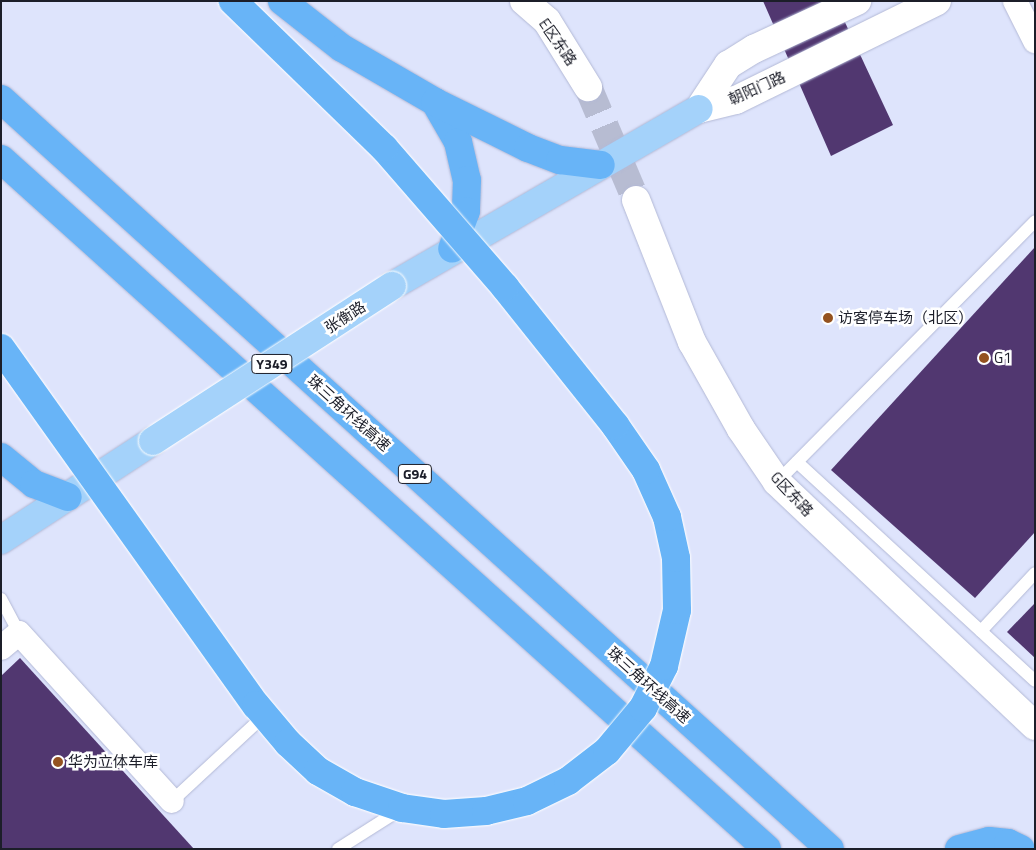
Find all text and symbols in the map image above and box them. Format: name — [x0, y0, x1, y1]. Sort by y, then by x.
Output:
street label: E区东路 — [535, 15, 581, 69]
street label: 朝阳门路 — [726, 68, 788, 108]
street label: 张衡路 — [321, 297, 369, 337]
place label: 访客停车场（北区） — [838, 309, 973, 327]
marker: 访客停车场（北区） — [822, 312, 834, 324]
place label: G1 — [994, 349, 1012, 367]
road number: Y349 — [251, 352, 293, 376]
marker: G1 — [978, 352, 990, 364]
street label: 珠三角环线高速 — [304, 371, 394, 455]
road number: G94 — [398, 462, 432, 486]
street label: G区东路 — [767, 468, 817, 520]
street label: 珠三角环线高速 — [604, 643, 694, 727]
place label: 华为立体车库 — [68, 753, 158, 771]
marker: 华为立体车库 — [52, 756, 64, 768]

